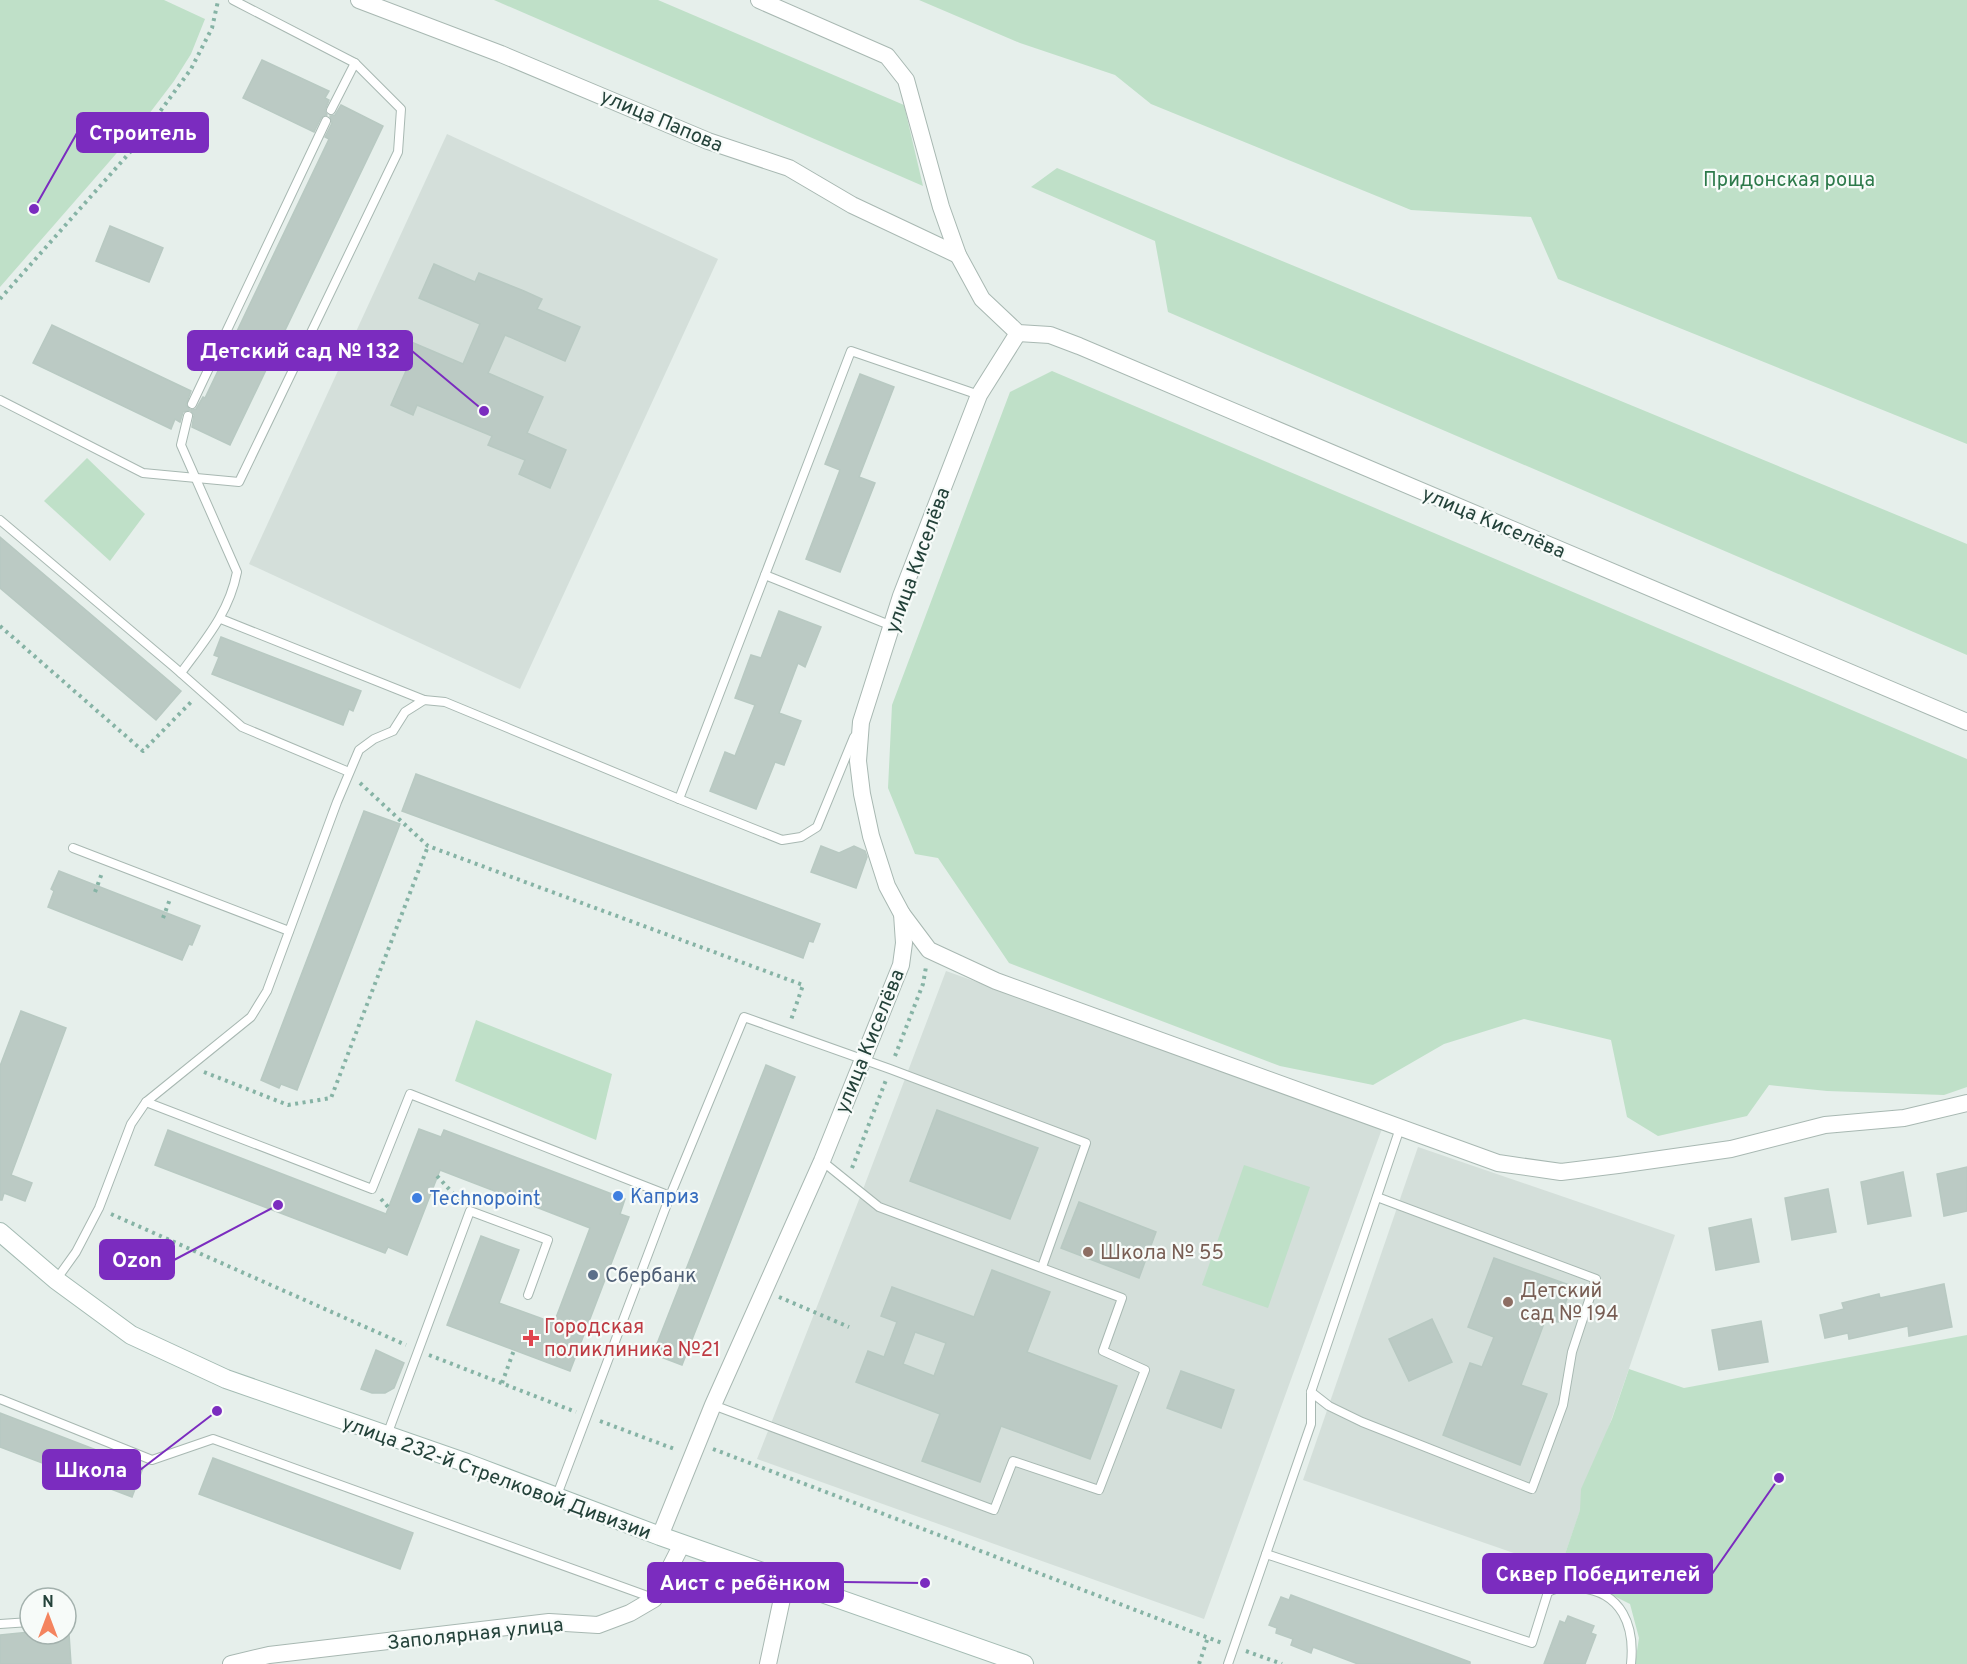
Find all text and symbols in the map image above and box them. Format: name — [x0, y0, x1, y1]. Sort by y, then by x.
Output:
street label: улица Папова — [596, 84, 727, 159]
callout: Строитель — [77, 113, 208, 152]
text: Строитель — [89, 121, 197, 148]
park label: Придонская роща — [1703, 168, 1875, 194]
callout: Детский сад № 132 — [188, 331, 412, 370]
text: Детский сад № 132 — [200, 339, 400, 366]
street label: улица Киселёва — [1418, 482, 1569, 566]
street label: улица Киселёва — [880, 484, 957, 637]
street label: улица Киселёва — [830, 966, 912, 1118]
place label: Каприз — [630, 1185, 699, 1211]
place label: Technopoint — [429, 1187, 541, 1213]
marker: Каприз — [611, 1189, 625, 1203]
marker: Technopoint — [410, 1191, 424, 1205]
callout: Ozon — [100, 1240, 174, 1279]
place label: Школа № 55 — [1100, 1241, 1224, 1267]
marker: Школа № 55 — [1081, 1245, 1095, 1259]
text: Ozon — [112, 1248, 162, 1275]
place label: Сбербанк — [605, 1264, 697, 1290]
marker: Сбербанк — [586, 1268, 600, 1282]
place label: Детский сад № 194 — [1520, 1279, 1619, 1328]
marker: Детский сад № 194 — [1501, 1295, 1515, 1309]
place label: Городская поликлиника №21 — [544, 1315, 720, 1364]
marker: Городская поликлиника №21 — [522, 1329, 540, 1347]
street label: улица 232-й Стрелковой Дивизии — [338, 1411, 655, 1547]
callout: Школа — [43, 1450, 140, 1489]
text: Школа — [55, 1458, 127, 1485]
callout: Сквер Победителей — [1483, 1554, 1712, 1593]
text: Сквер Победителей — [1496, 1562, 1700, 1589]
callout: Аист с ребёнком — [648, 1563, 843, 1602]
text: Аист с ребёнком — [659, 1571, 831, 1598]
north arrow — [18, 1586, 78, 1646]
text: N — [42, 1593, 54, 1613]
street label: Заполярная улица — [386, 1613, 565, 1657]

